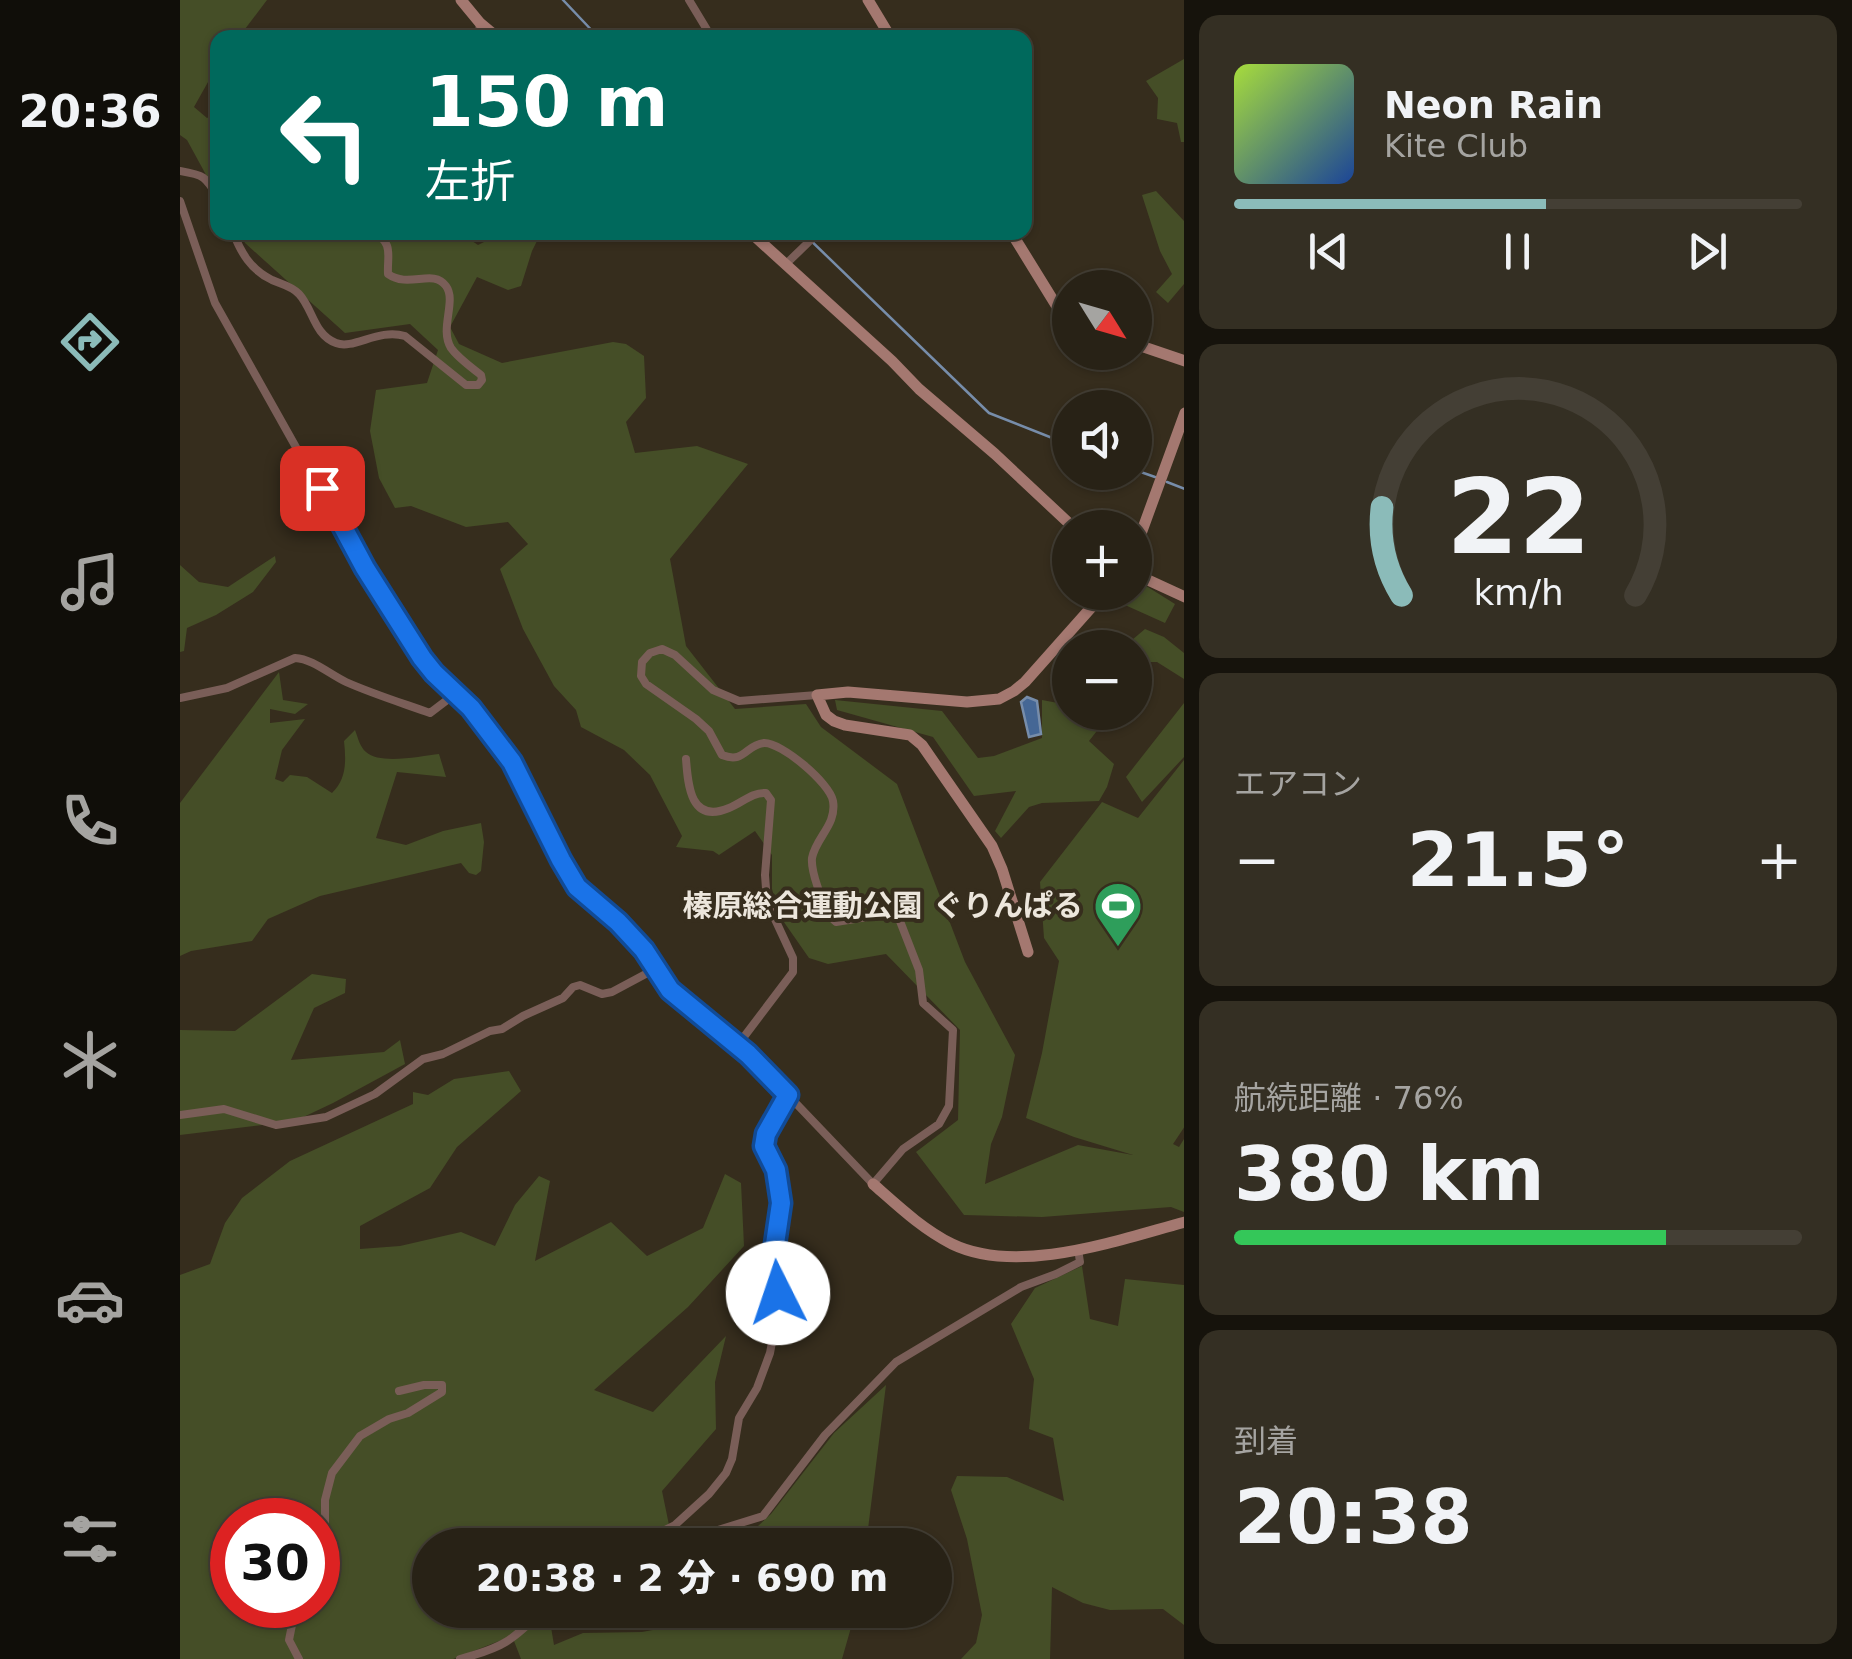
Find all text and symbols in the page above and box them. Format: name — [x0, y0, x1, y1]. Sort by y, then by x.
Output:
text: 150 m — [425, 61, 668, 143]
icon: left — [260, 70, 390, 200]
text: Neon Rain — [1384, 83, 1603, 127]
text: 20:36 — [18, 85, 162, 138]
text: Kite Club — [1384, 127, 1528, 165]
text: 左折 — [425, 155, 515, 208]
icon: previous — [1301, 224, 1356, 279]
icon: pause — [1490, 224, 1545, 279]
icon: next — [1680, 224, 1735, 279]
north arrow — [1052, 270, 1152, 370]
map controls — [1052, 270, 1152, 730]
icon: directions — [55, 307, 125, 377]
button: sound — [1052, 390, 1152, 490]
pin — [280, 446, 365, 531]
text: 22 — [1446, 456, 1590, 578]
icon: arrive — [295, 461, 350, 516]
button: + — [1052, 510, 1152, 610]
icon: music — [55, 547, 125, 617]
text: km/h — [1473, 572, 1563, 613]
button: − — [1052, 630, 1152, 730]
text: エアコン — [1234, 765, 1362, 803]
icon: phone — [55, 786, 125, 856]
text: 21.5° — [1407, 816, 1629, 904]
text: − — [1234, 828, 1280, 892]
text: + — [1756, 828, 1802, 892]
sports icon: 榛原総合運動公園 ぐりんぱる — [1092, 880, 1144, 948]
place label: 榛原総合運動公園 ぐりんぱる — [683, 888, 1083, 923]
icon: climate — [55, 1025, 125, 1095]
text: 航続距離 · 76% — [1234, 1079, 1464, 1117]
text: 380 km — [1234, 1130, 1545, 1218]
position arrow — [726, 1241, 830, 1345]
icon: car — [55, 1265, 125, 1335]
text: 到着 — [1234, 1422, 1298, 1460]
text: 20:38 — [1234, 1473, 1473, 1561]
speed limit sign: 30 — [210, 1498, 340, 1628]
icon: filters — [55, 1504, 125, 1574]
text: 20:38 · 2 分 · 690 m — [476, 1556, 888, 1600]

